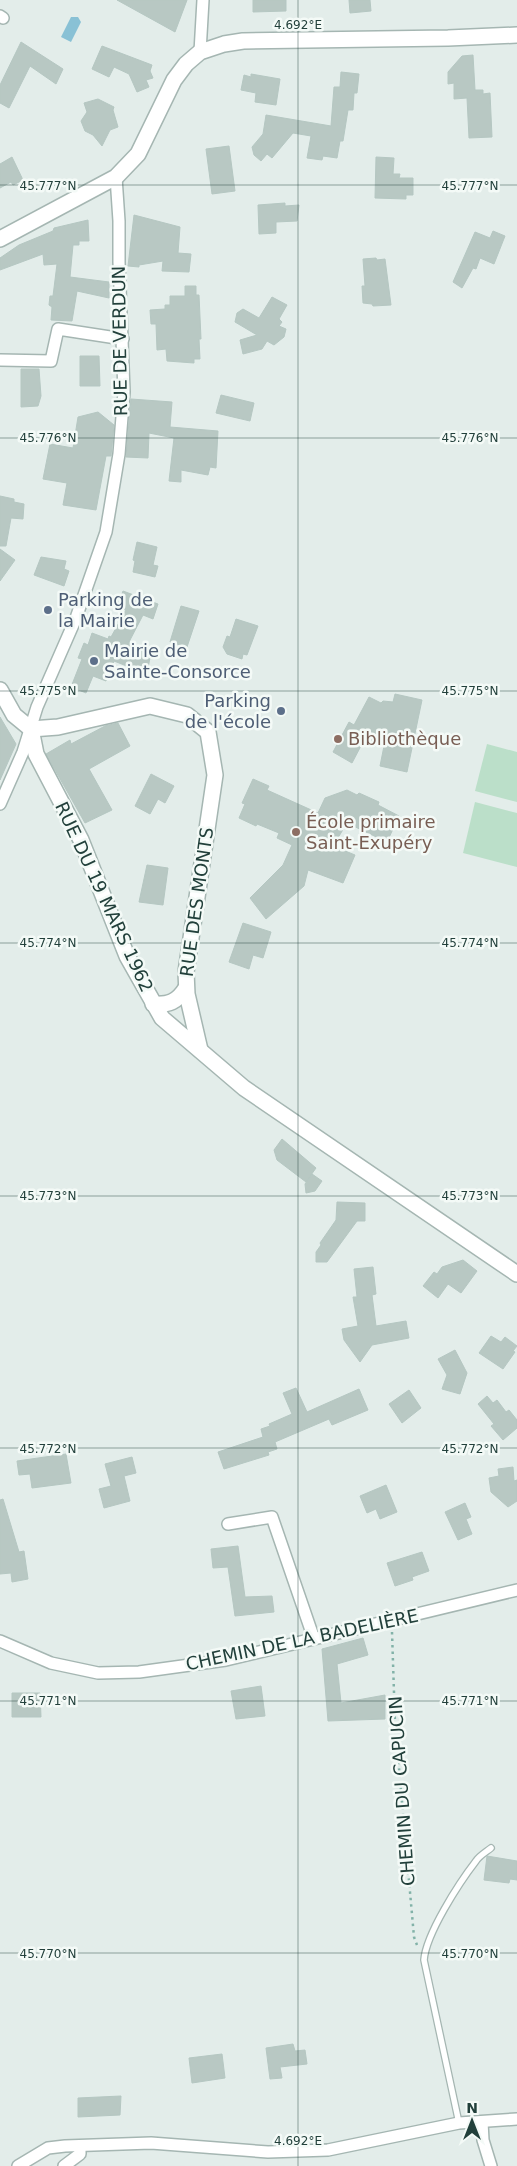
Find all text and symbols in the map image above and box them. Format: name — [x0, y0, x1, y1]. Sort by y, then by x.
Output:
text: 4.692°E — [274, 18, 322, 32]
text: 45.777°N — [20, 179, 76, 193]
text: 45.777°N — [442, 179, 498, 193]
street label: RUE DE VERDUN — [108, 266, 131, 416]
text: 45.776°N — [20, 431, 76, 445]
text: 45.776°N — [442, 431, 498, 445]
place label: Parking de la Mairie — [58, 589, 153, 631]
marker: Parking de la Mairie — [42, 604, 54, 616]
place label: Mairie de Sainte-Consorce — [104, 640, 251, 682]
marker: Mairie de Sainte-Consorce — [88, 655, 100, 667]
text: 45.775°N — [20, 684, 76, 698]
text: 45.775°N — [442, 684, 498, 698]
place label: Parking de l'école — [185, 690, 271, 732]
marker: Parking de l'école — [275, 705, 287, 717]
place label: Bibliothèque — [348, 728, 461, 749]
marker: Bibliothèque — [332, 733, 344, 745]
street label: RUE DU 19 MARS 1962 — [51, 798, 158, 995]
place label: École primaire Saint-Exupéry — [306, 811, 436, 853]
street label: RUE DES MONTS — [176, 826, 217, 978]
marker: École primaire Saint-Exupéry — [290, 826, 302, 838]
text: 45.774°N — [20, 936, 76, 950]
text: 45.774°N — [442, 936, 498, 950]
text: 45.773°N — [20, 1189, 76, 1203]
text: 45.773°N — [442, 1189, 498, 1203]
text: 45.772°N — [20, 1442, 76, 1456]
text: 45.772°N — [442, 1442, 498, 1456]
street label: CHEMIN DE LA BADELIÈRE — [184, 1605, 420, 1674]
text: 45.771°N — [20, 1694, 76, 1708]
text: 45.771°N — [442, 1694, 498, 1708]
street label: CHEMIN DU CAPUCIN — [384, 1695, 419, 1887]
text: 45.770°N — [20, 1947, 76, 1961]
text: 45.770°N — [442, 1947, 498, 1961]
north arrow — [447, 2096, 497, 2146]
text: N — [466, 2100, 478, 2116]
text: 4.692°E — [274, 2134, 322, 2148]

